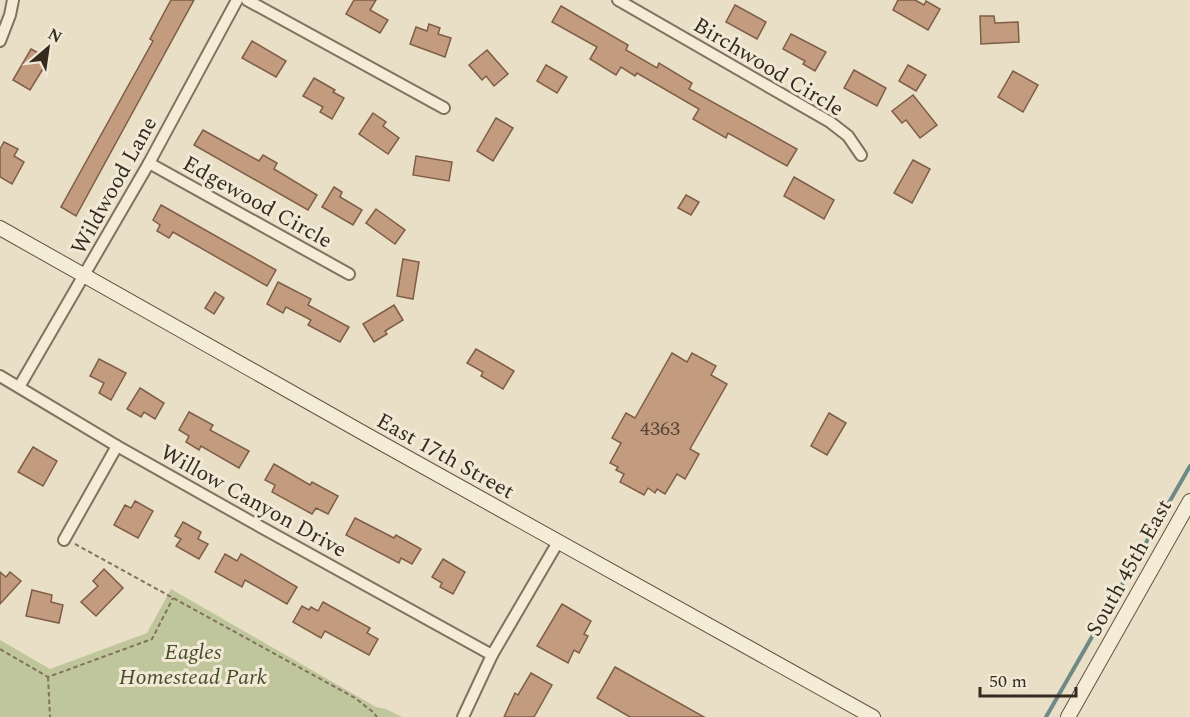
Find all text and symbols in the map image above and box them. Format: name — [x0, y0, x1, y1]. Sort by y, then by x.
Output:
street label: Birchwood Circle — [687, 9, 850, 125]
north arrow — [18, 18, 78, 78]
text: N — [43, 22, 66, 49]
street label: Wildwood Lane — [63, 111, 166, 261]
street label: Edgewood Circle — [176, 147, 338, 257]
street label: East 17th Street — [370, 405, 521, 508]
house number: 4363 — [640, 414, 680, 444]
street label: Willow Canyon Drive — [154, 436, 353, 566]
street label: South 45th East — [1078, 493, 1181, 643]
park label: Eagles Homestead Park — [119, 636, 267, 694]
scale bar — [980, 660, 1076, 698]
text: 50 m — [989, 668, 1027, 695]

